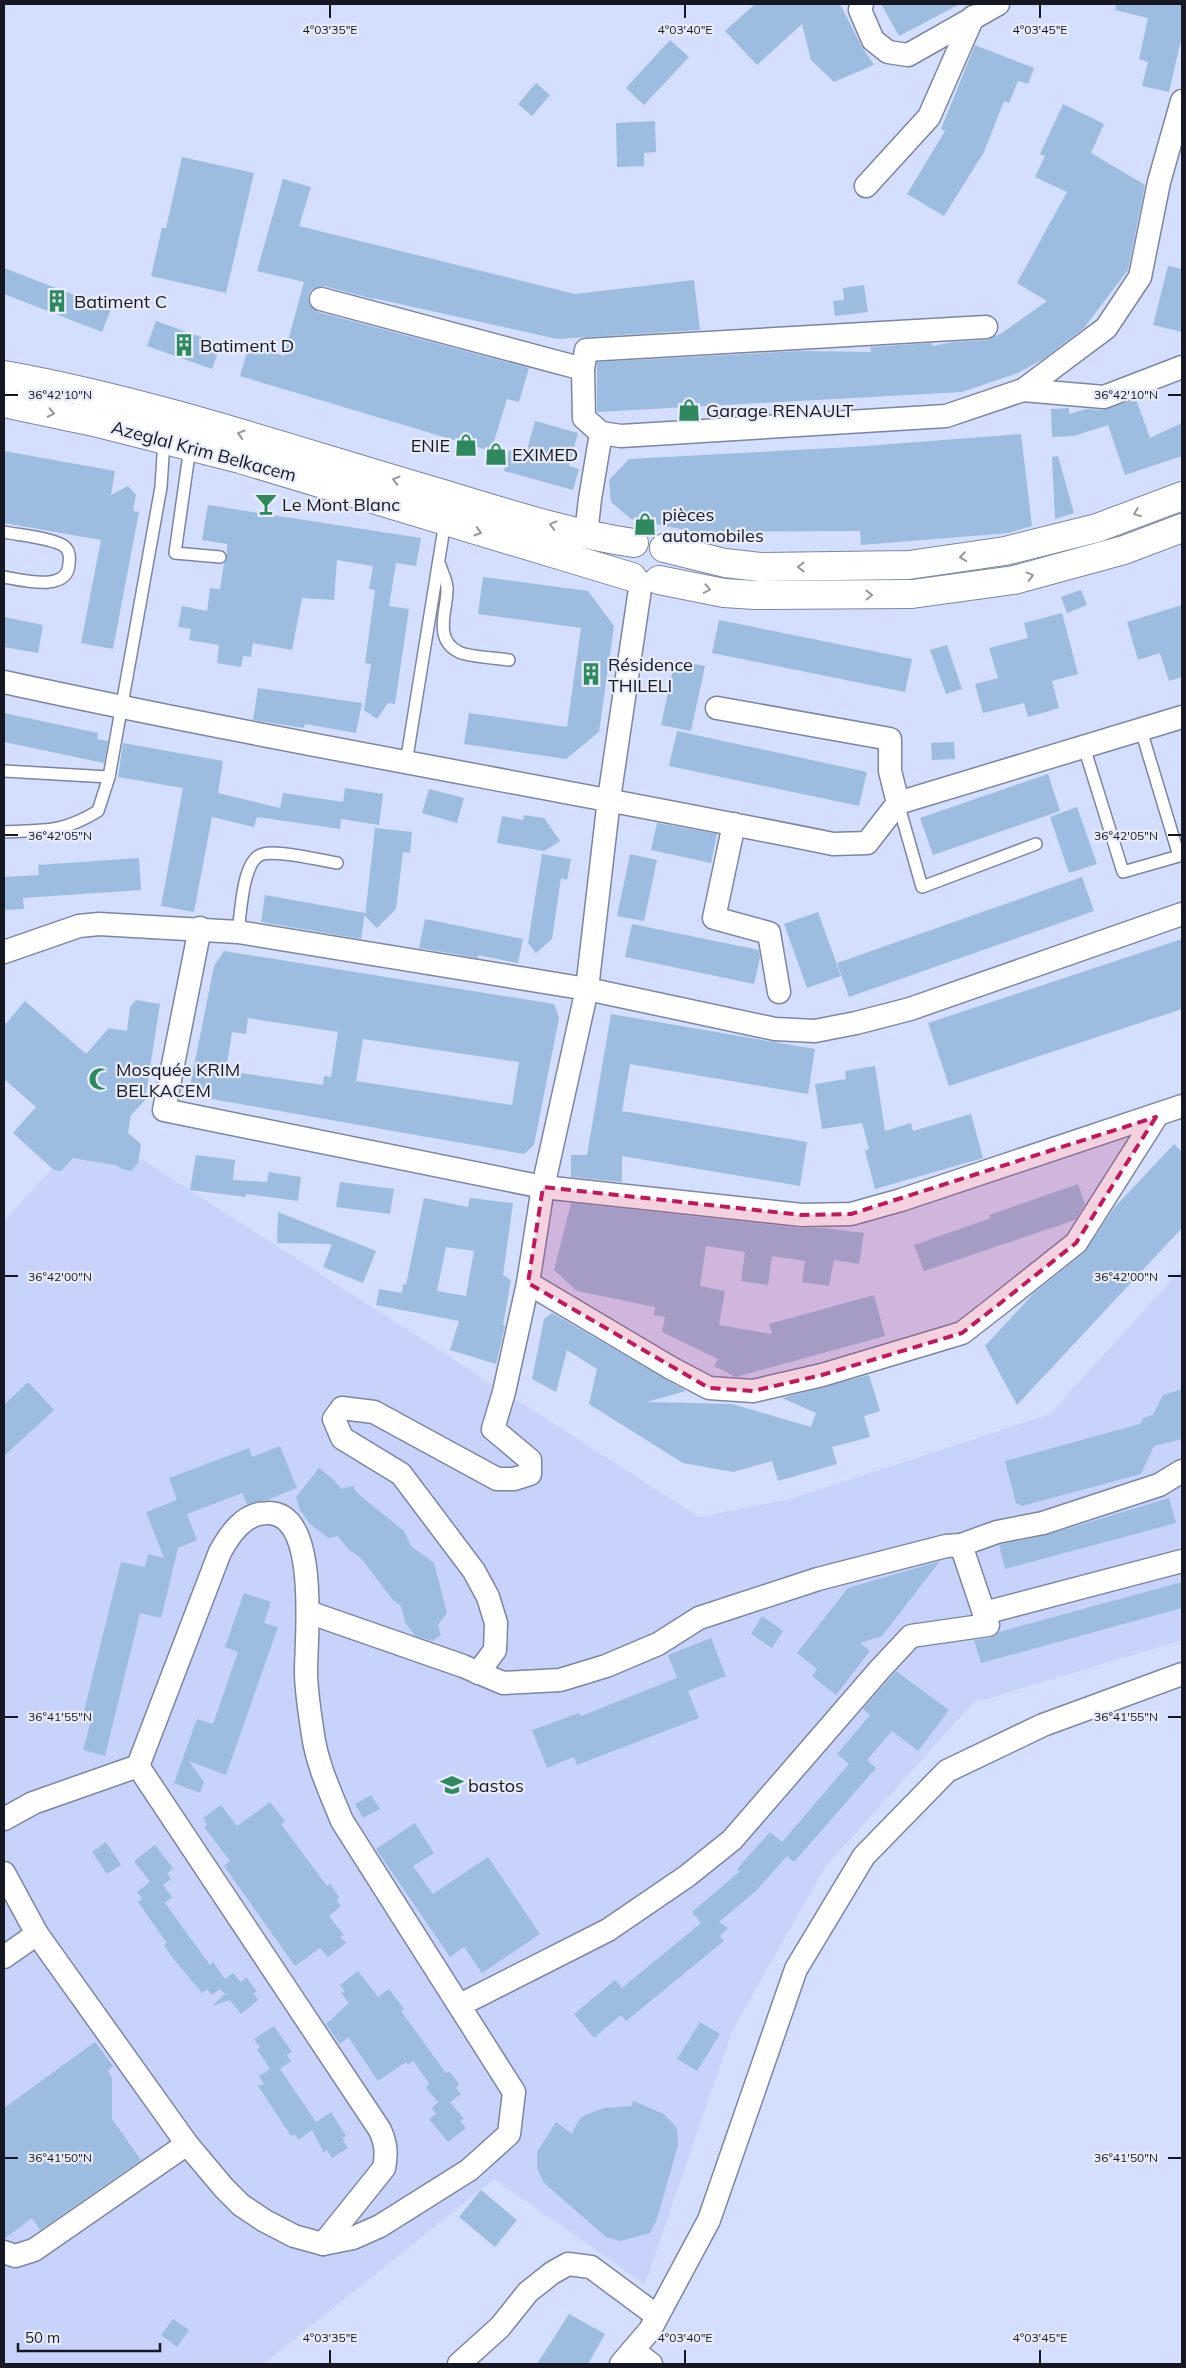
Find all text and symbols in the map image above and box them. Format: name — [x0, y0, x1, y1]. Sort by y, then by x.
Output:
text: 4°03'35"E — [303, 22, 357, 37]
text: 4°03'40"E — [658, 22, 712, 37]
text: 4°03'45"E — [1013, 22, 1067, 37]
building icon: Batiment C — [44, 288, 70, 314]
place label: Batiment C — [74, 290, 167, 313]
building icon: Batiment D — [171, 332, 197, 358]
place label: Batiment D — [200, 334, 294, 357]
text: 36°42'10"N — [28, 387, 92, 402]
text: 36°42'10"N — [1094, 387, 1158, 402]
shop icon: Garage RENAULT — [676, 397, 702, 423]
place label: Garage RENAULT — [706, 399, 854, 422]
one-way arrow — [47, 407, 56, 418]
street label: Azeglal Krim Belkacem — [109, 415, 299, 487]
one-way arrow — [237, 429, 245, 439]
shop icon: ENIE — [453, 432, 479, 458]
place label: ENIE — [411, 434, 450, 457]
shop icon: EXIMED — [483, 441, 509, 467]
place label: EXIMED — [512, 443, 578, 466]
one-way arrow — [393, 476, 401, 486]
bar icon: Le Mont Blanc — [253, 491, 279, 517]
place label: Le Mont Blanc — [282, 493, 400, 516]
place label: pièces automobiles — [662, 503, 764, 547]
one-way arrow — [1133, 507, 1142, 518]
shop icon: pièces automobiles — [632, 511, 658, 537]
one-way arrow — [549, 521, 557, 531]
one-way arrow — [473, 526, 481, 536]
one-way arrow — [958, 551, 966, 562]
one-way arrow — [796, 562, 804, 572]
one-way arrow — [1025, 571, 1033, 581]
one-way arrow — [702, 583, 711, 594]
one-way arrow — [865, 589, 873, 600]
place label: Résidence THILELI — [608, 653, 693, 697]
building icon: Résidence THILELI — [578, 661, 604, 687]
text: 36°42'05"N — [28, 828, 92, 843]
text: 36°42'05"N — [1094, 828, 1158, 843]
place label: Mosquée KRIM BELKACEM — [116, 1058, 240, 1102]
mosque icon: Mosquée KRIM BELKACEM — [87, 1066, 113, 1092]
text: 36°42'00"N — [28, 1269, 92, 1284]
text: 36°42'00"N — [1094, 1269, 1158, 1284]
text: 36°41'55"N — [28, 1709, 92, 1724]
text: 36°41'55"N — [1094, 1709, 1158, 1724]
school or university icon: bastos — [439, 1772, 465, 1798]
place label: bastos — [468, 1774, 524, 1797]
text: 36°41'50"N — [28, 2150, 92, 2165]
text: 36°41'50"N — [1094, 2150, 1158, 2165]
scale bar — [18, 2320, 160, 2352]
text: 50 m — [25, 2328, 60, 2347]
text: 4°03'35"E — [303, 2330, 357, 2345]
text: 4°03'40"E — [658, 2330, 712, 2345]
text: 4°03'45"E — [1013, 2330, 1067, 2345]

